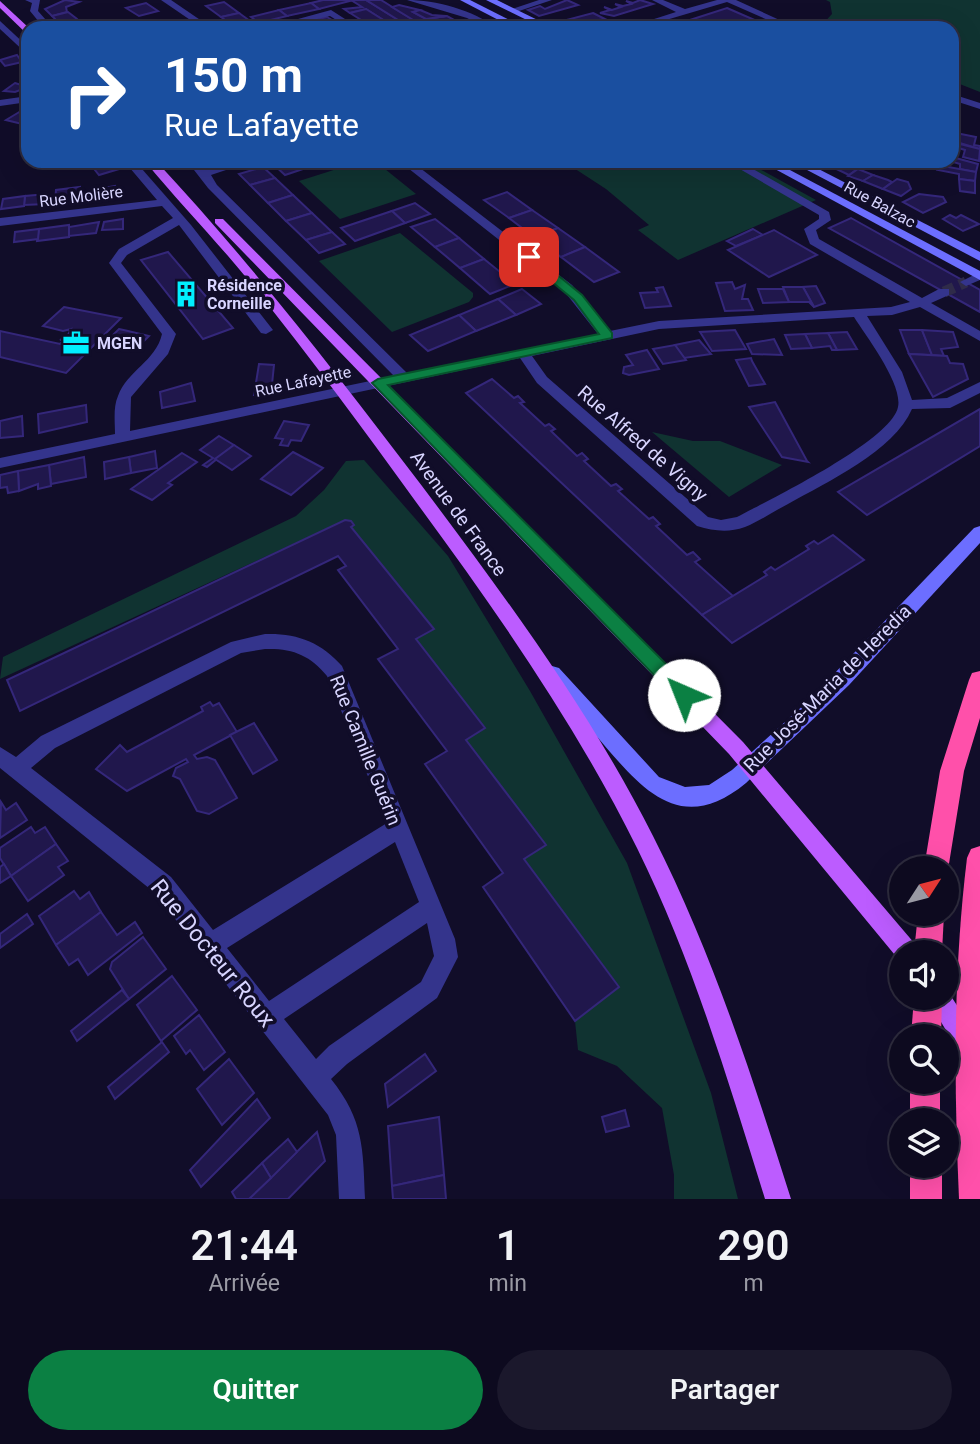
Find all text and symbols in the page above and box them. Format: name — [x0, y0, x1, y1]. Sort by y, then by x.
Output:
text: 150 m — [164, 47, 303, 104]
icon: right — [49, 49, 140, 140]
text: Rue Lafayette — [164, 106, 359, 144]
street label: Rue Balzac — [841, 177, 919, 232]
street label: Rue Molière — [38, 182, 124, 211]
pin — [499, 227, 559, 287]
icon: arrive — [510, 238, 548, 276]
place label: Résidence Corneille — [207, 276, 282, 313]
building icon: Résidence Corneille — [171, 279, 201, 309]
office icon: MGEN — [61, 328, 91, 358]
place label: MGEN — [97, 334, 142, 353]
street label: Rue Lafayette — [253, 362, 353, 401]
street label: Rue Alfred de Vigny — [573, 381, 712, 506]
street label: Avenue de France — [405, 446, 512, 581]
street label: Rue José-Maria de Heredia — [739, 600, 916, 777]
position arrow — [647, 658, 721, 732]
street label: Rue Camille Guérin — [325, 672, 406, 829]
north arrow — [889, 856, 959, 926]
map controls — [889, 856, 959, 1178]
street label: Rue Docteur Roux — [145, 874, 280, 1033]
button: sound — [889, 940, 959, 1010]
button: search — [889, 1024, 959, 1094]
button: layers — [889, 1108, 959, 1178]
text: 21:44 — [191, 1221, 298, 1270]
text: 1 — [496, 1221, 520, 1270]
text: 290 — [717, 1221, 789, 1270]
text: Arrivée — [208, 1270, 280, 1297]
text: min — [488, 1270, 527, 1297]
text: m — [743, 1270, 764, 1297]
button: Quitter — [28, 1350, 483, 1430]
button: Partager — [497, 1350, 952, 1430]

